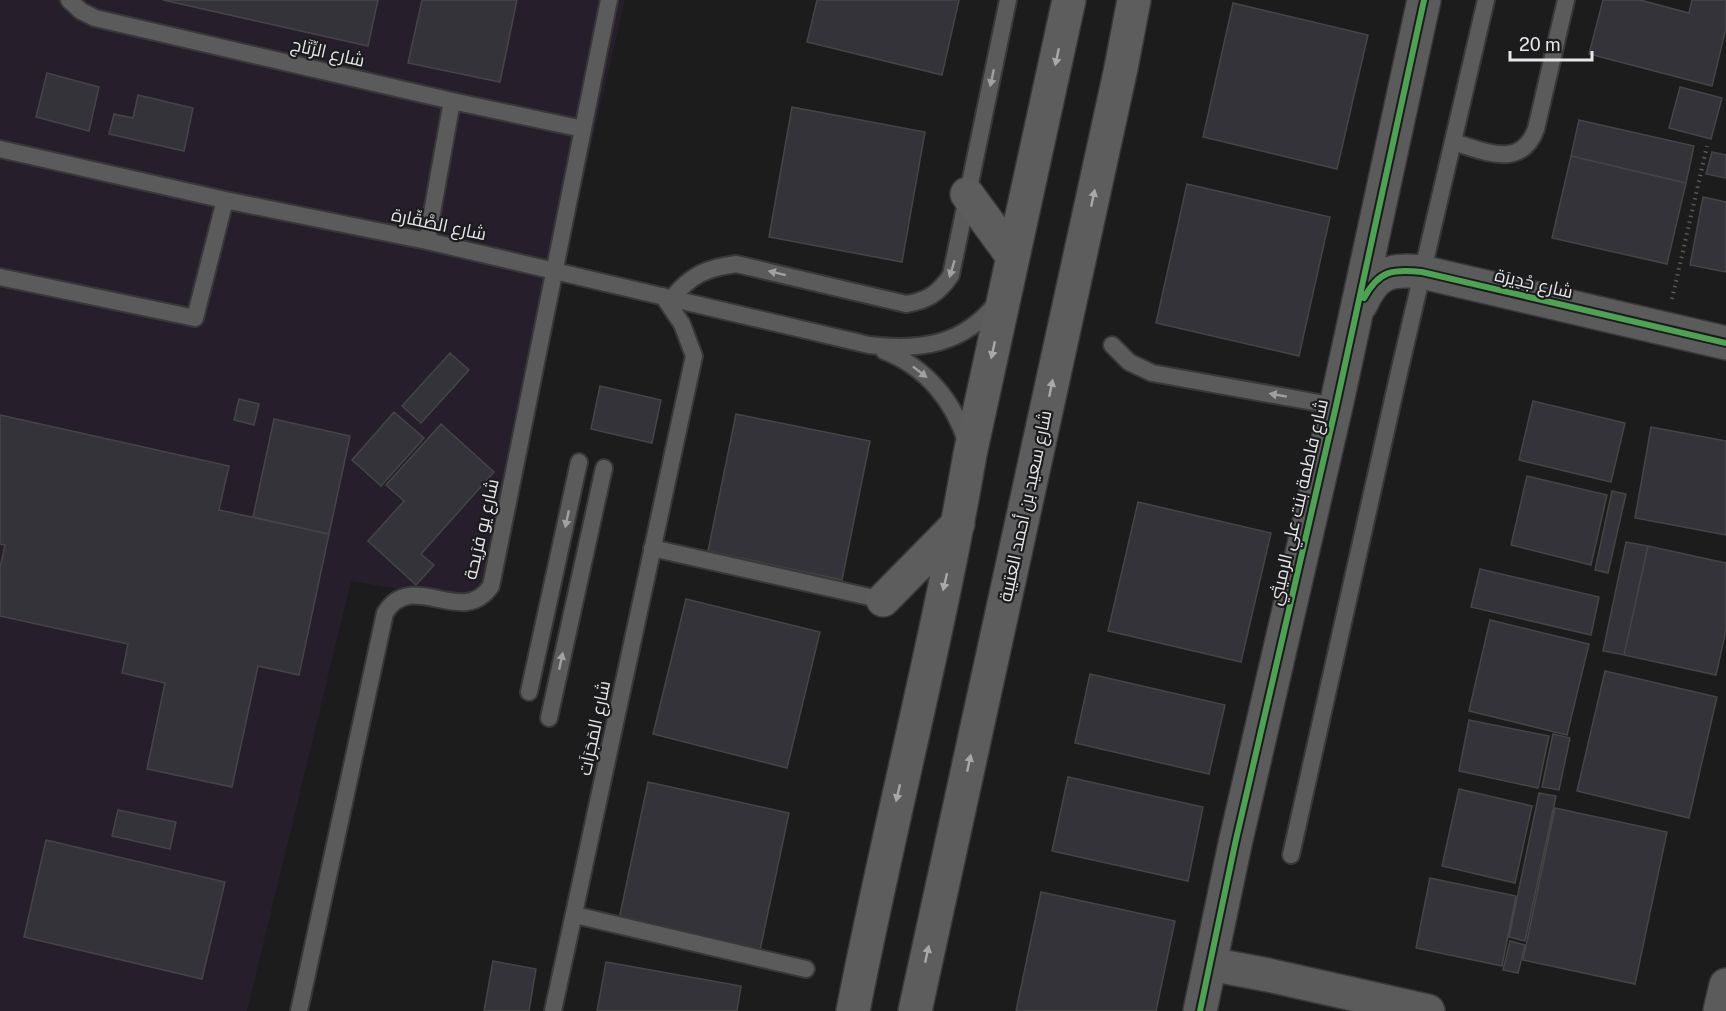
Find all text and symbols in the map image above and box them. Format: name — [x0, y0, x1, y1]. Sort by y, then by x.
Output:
scale bar — [1510, 24, 1592, 62]
street label: شارع الرِّتَاج — [289, 33, 367, 73]
text: 20 m — [1519, 34, 1561, 55]
one-way arrow — [1052, 48, 1062, 67]
one-way arrow — [986, 69, 996, 87]
one-way arrow — [1088, 189, 1098, 207]
street label: شارع الصَّقّارة — [389, 204, 488, 246]
one-way arrow — [947, 260, 956, 278]
street label: شارع جْدِيرَة — [1492, 264, 1575, 304]
one-way arrow — [768, 267, 786, 277]
one-way arrow — [988, 341, 997, 360]
one-way arrow — [912, 366, 928, 379]
one-way arrow — [1047, 378, 1056, 397]
one-way arrow — [1268, 391, 1287, 400]
street label: شارع فاطمة بنت علي الرميثي — [1264, 397, 1336, 608]
street label: شارع سعيد بن أحمد العتيبة — [994, 408, 1058, 604]
street label: شارع يو فرَيحة — [459, 477, 505, 582]
one-way arrow — [562, 510, 571, 529]
one-way arrow — [940, 573, 949, 592]
one-way arrow — [557, 652, 567, 670]
street label: شارع المَجَرَاَت — [574, 679, 616, 778]
one-way arrow — [964, 754, 974, 773]
one-way arrow — [893, 784, 902, 803]
one-way arrow — [923, 944, 932, 963]

